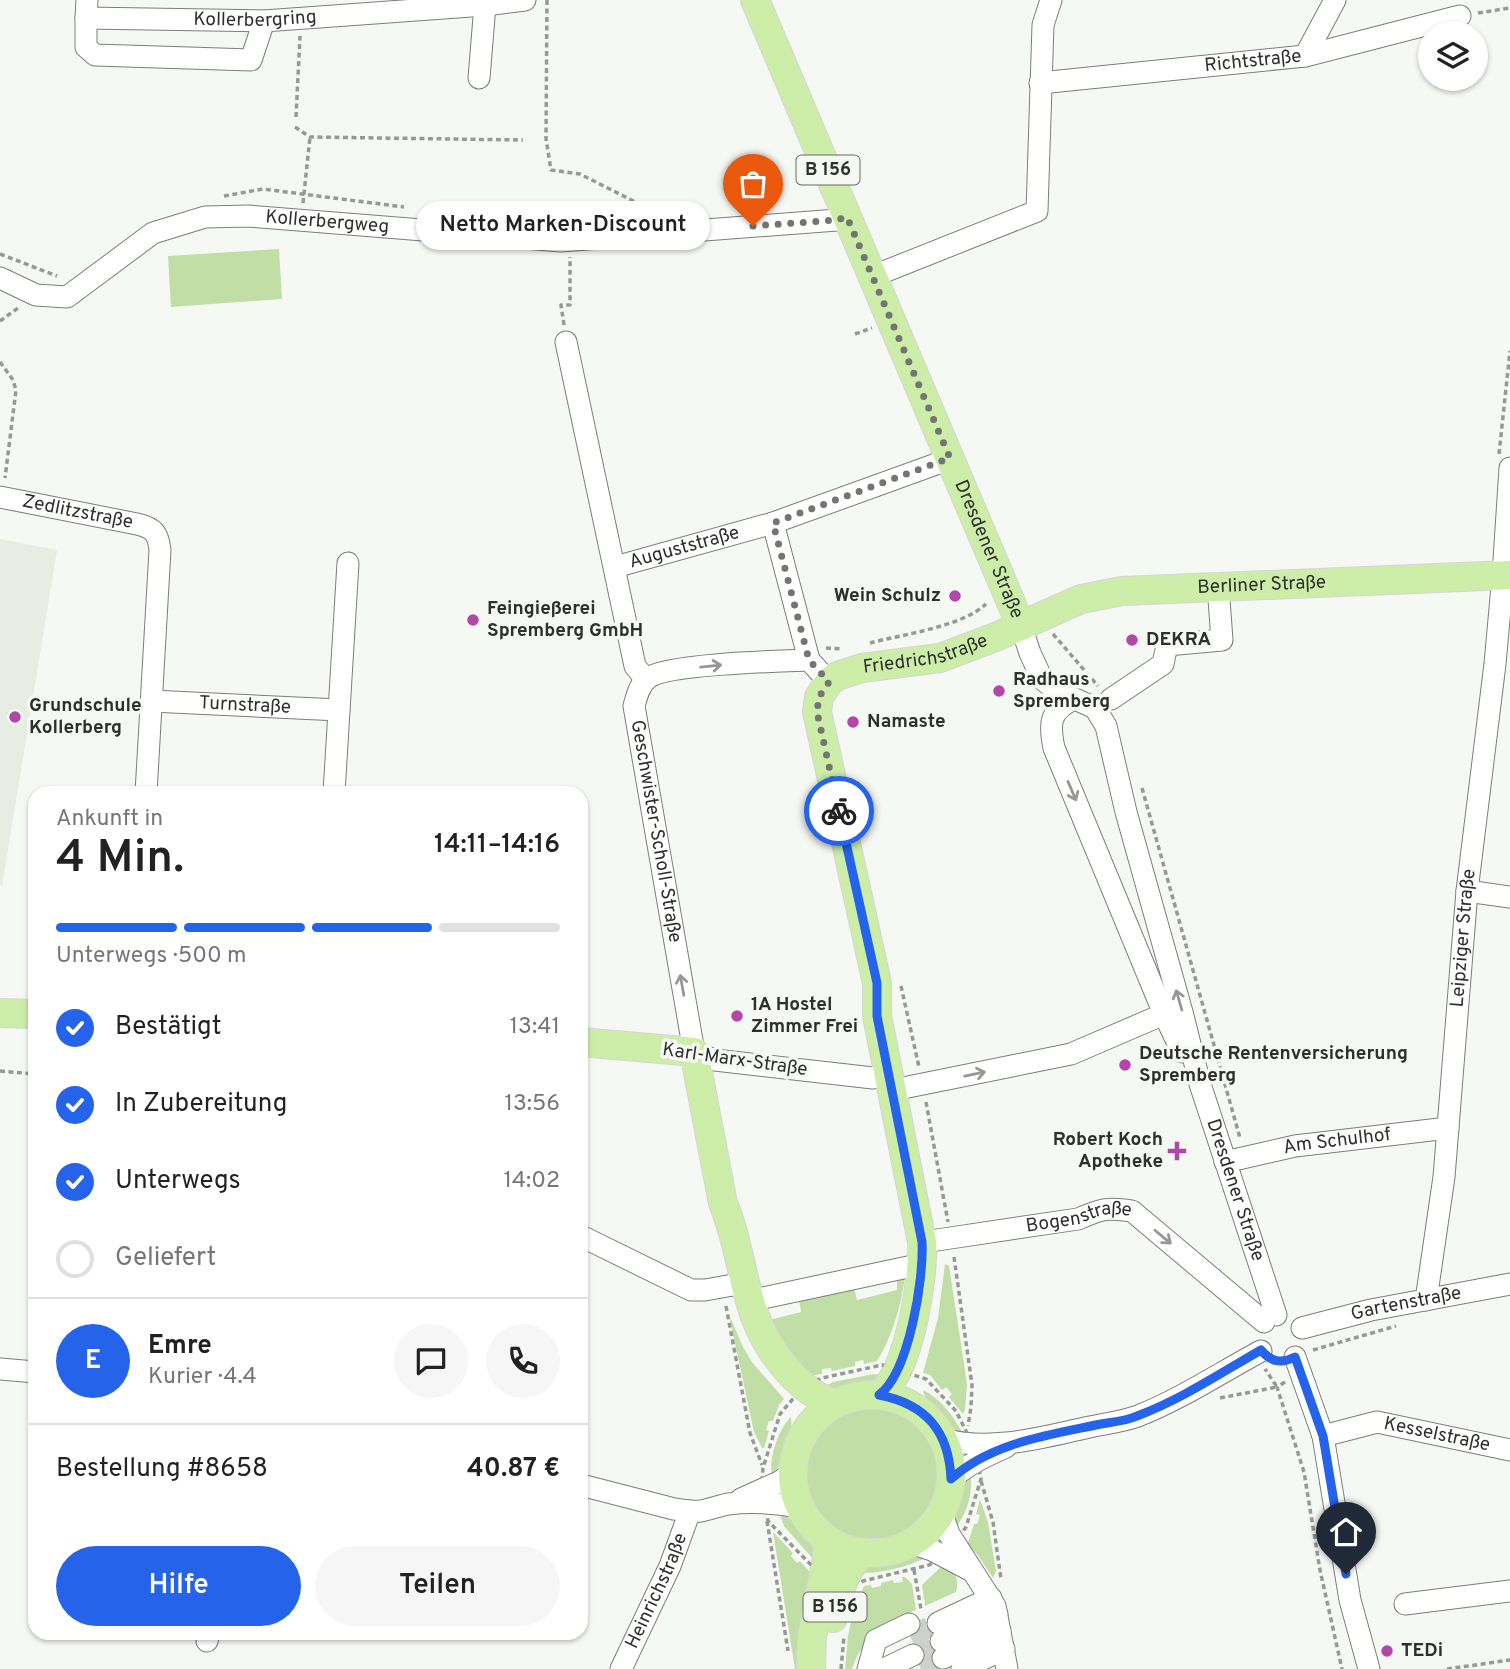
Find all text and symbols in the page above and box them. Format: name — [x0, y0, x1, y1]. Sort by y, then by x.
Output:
street label: Kollerbergring — [193, 5, 317, 33]
map controls — [1418, 21, 1488, 91]
button: layers — [1418, 21, 1488, 91]
street label: Richtstraße — [1203, 44, 1303, 78]
pin — [723, 154, 783, 226]
road number: B 156 — [796, 155, 860, 184]
icon: bag — [734, 165, 772, 203]
callout: Netto Marken-Discount — [417, 202, 711, 250]
street label: Kollerbergweg — [264, 205, 390, 239]
text: Netto Marken-Discount — [440, 211, 686, 240]
street label: Dresdener Straße — [948, 476, 1029, 622]
street label: Zedlitzstraße — [20, 490, 135, 535]
street label: Auguststraße — [626, 521, 742, 574]
street label: Berliner Straße — [1197, 571, 1326, 600]
place label: Wein Schulz — [834, 584, 941, 608]
marker: Wein Schulz — [947, 588, 963, 604]
place label: Feingießerei Spremberg GmbH — [487, 597, 643, 643]
marker: Feingießerei Spremberg GmbH — [465, 612, 481, 628]
place label: DEKRA — [1146, 628, 1211, 652]
street label: Friedrichstraße — [861, 629, 991, 680]
marker: DEKRA — [1124, 632, 1140, 648]
one-way arrow — [699, 660, 722, 673]
place label: Radhaus Spremberg — [1013, 668, 1110, 714]
marker: Radhaus Spremberg — [991, 683, 1007, 699]
street label: Turnstraße — [198, 691, 291, 720]
place label: Grundschule Kollerberg — [29, 694, 142, 740]
marker: Grundschule Kollerberg — [7, 709, 23, 725]
place label: Namaste — [867, 710, 946, 734]
marker: Namaste — [845, 714, 861, 730]
street label: Geschwister-Scholl-Straße — [625, 718, 687, 945]
courier — [804, 776, 874, 846]
one-way arrow — [1066, 780, 1079, 802]
icon: bike — [820, 792, 858, 830]
text: Ankunft in — [56, 805, 163, 834]
text: 14:11–14:16 — [434, 829, 560, 862]
text: 4 Min. — [56, 830, 184, 889]
street label: Leipziger Straße — [1446, 867, 1482, 1008]
text: Unterwegs · 500 m — [56, 942, 247, 971]
one-way arrow — [675, 974, 688, 997]
one-way arrow — [1171, 989, 1184, 1011]
place label: 1A Hostel Zimmer Frei — [751, 993, 858, 1039]
marker: 1A Hostel Zimmer Frei — [729, 1008, 745, 1024]
icon: check — [56, 1009, 94, 1047]
text: Bestätigt — [115, 1011, 222, 1044]
text: 13:41 — [510, 1013, 560, 1042]
street label: Karl-Marx-Straße — [661, 1038, 809, 1082]
place label: Deutsche Rentenversicherung Spremberg — [1139, 1042, 1408, 1088]
marker: Deutsche Rentenversicherung Spremberg — [1117, 1057, 1133, 1073]
one-way arrow — [963, 1066, 986, 1080]
icon: check — [56, 1086, 94, 1124]
text: In Zubereitung — [115, 1088, 287, 1121]
text: 13:56 — [504, 1090, 560, 1119]
street label: Dresdener Straße — [1200, 1116, 1270, 1264]
street label: Am Schulhof — [1281, 1123, 1393, 1160]
place label: Robert Koch Apotheke — [1053, 1128, 1163, 1174]
marker: Robert Koch Apotheke — [1169, 1143, 1185, 1159]
icon: check — [56, 1163, 94, 1201]
text: Unterwegs — [115, 1165, 241, 1198]
text: 14:02 — [504, 1167, 560, 1196]
street label: Bogenstraße — [1024, 1197, 1133, 1239]
one-way arrow — [1154, 1229, 1172, 1245]
text: Geliefert — [115, 1242, 216, 1275]
street label: Gartenstraße — [1348, 1281, 1463, 1327]
button: chat — [394, 1324, 468, 1398]
button: phone — [486, 1324, 560, 1398]
text: Emre — [148, 1330, 212, 1363]
text: E — [85, 1345, 101, 1378]
text: Kurier · 4.4 — [148, 1363, 257, 1392]
street label: Kesselstraße — [1382, 1412, 1492, 1457]
text: Bestellung #8658 — [56, 1453, 268, 1486]
text: 40.87 € — [467, 1453, 560, 1486]
pin — [1316, 1502, 1376, 1574]
icon: home — [1327, 1513, 1365, 1551]
street label: Heinrichstraße — [620, 1530, 693, 1653]
button: Hilfe — [56, 1546, 301, 1626]
button: Teilen — [315, 1546, 560, 1626]
road number: B 156 — [804, 1592, 866, 1622]
place label: TEDi — [1401, 1639, 1443, 1663]
marker: TEDi — [1379, 1643, 1395, 1659]

